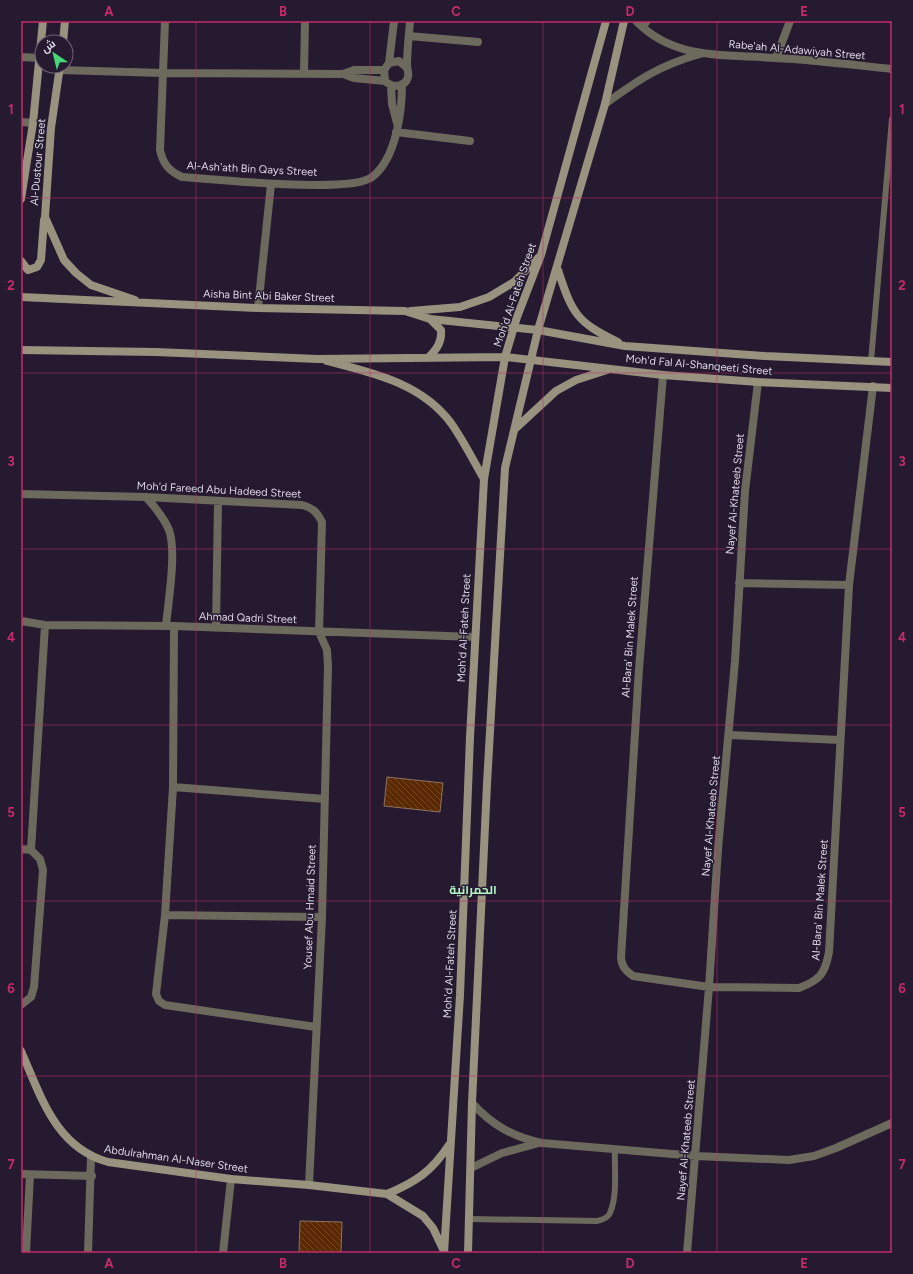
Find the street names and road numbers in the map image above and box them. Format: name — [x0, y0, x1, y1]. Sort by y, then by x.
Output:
street label: Rabe'ah Al-Adawiyah Street — [728, 38, 866, 62]
street label: Al-Dustour Street — [28, 118, 48, 206]
street label: Al-Ash'ath Bin Qays Street — [186, 159, 318, 179]
street label: Moh'd Al-Fateh Street — [491, 241, 539, 349]
street label: Aisha Bint Abi Baker Street — [203, 287, 335, 305]
street label: Moh'd Fal Al-Shanqeeti Street — [625, 352, 773, 378]
street label: Nayef Al-Khateeb Street — [723, 433, 747, 555]
street label: Moh'd Fareed Abu Hadeed Street — [136, 479, 302, 501]
street label: Moh'd Al-Fateh Street — [455, 573, 473, 683]
street label: Al-Bara' Bin Malek Street — [619, 576, 641, 698]
street label: Ahmad Qadri Street — [199, 610, 297, 626]
street label: Nayef Al-Khateeb Street — [699, 755, 723, 877]
street label: Al-Bara' Bin Malek Street — [809, 839, 831, 961]
street label: Yousef Abu Hmaid Street — [301, 844, 319, 970]
street label: Moh'd Al-Fateh Street — [441, 909, 459, 1019]
street label: Nayef Al-Khateeb Street — [674, 1079, 698, 1201]
street label: Abdulrahman Al-Naser Street — [103, 1142, 249, 1176]

